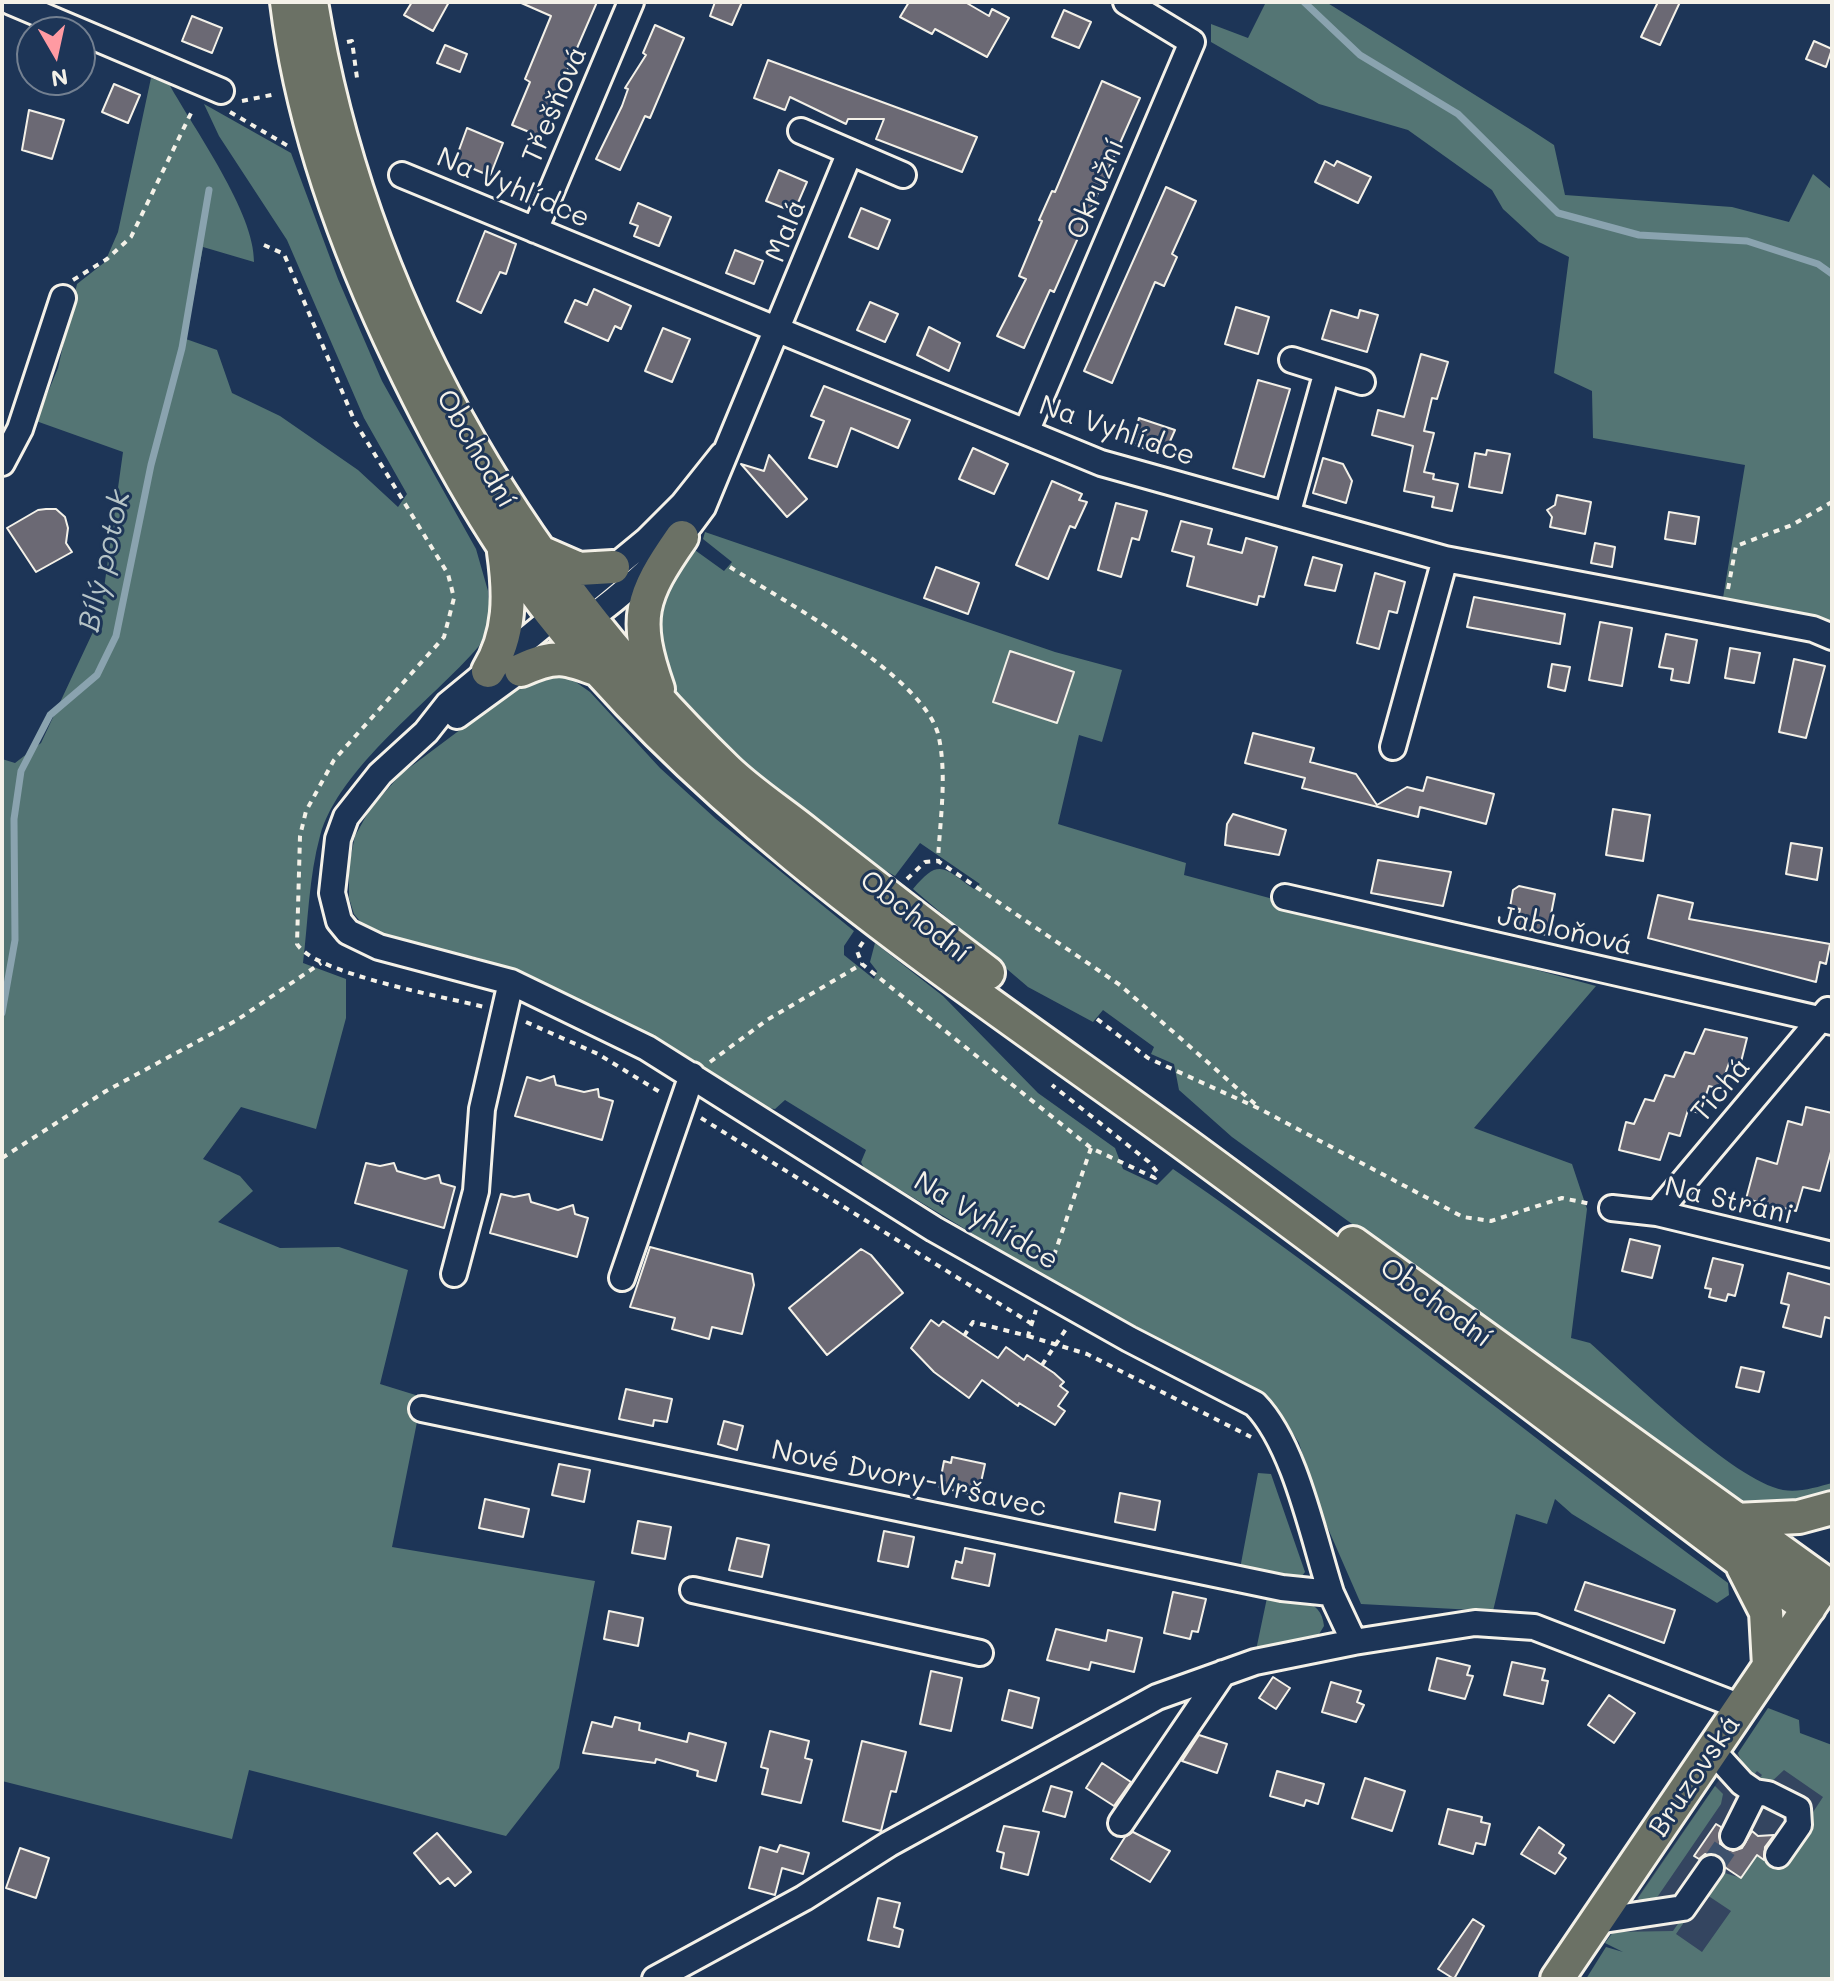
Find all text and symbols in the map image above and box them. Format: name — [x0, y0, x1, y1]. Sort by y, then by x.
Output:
north arrow — [16, 16, 96, 96]
street label: Třešňová — [515, 41, 595, 169]
text: N — [49, 63, 70, 94]
street label: Okružní — [1060, 134, 1132, 244]
street label: Na Vyhlídce — [431, 141, 595, 235]
street label: Malá — [758, 195, 814, 267]
street label: Obchodní — [429, 384, 523, 514]
street label: Na Vyhlídce — [1035, 389, 1199, 473]
water label: Bílý potok — [71, 487, 139, 635]
street label: Obchodní — [853, 863, 977, 971]
street label: Jabloňová — [1494, 899, 1636, 963]
street label: Tichá — [1684, 1051, 1758, 1129]
street label: Na Vyhlídce — [908, 1165, 1064, 1277]
street label: Na Stráni — [1662, 1170, 1796, 1232]
street label: Obchodní — [1373, 1251, 1499, 1355]
street label: Nové Dvory-Vršavec — [768, 1433, 1050, 1525]
street label: Bruzovská — [1642, 1709, 1748, 1843]

